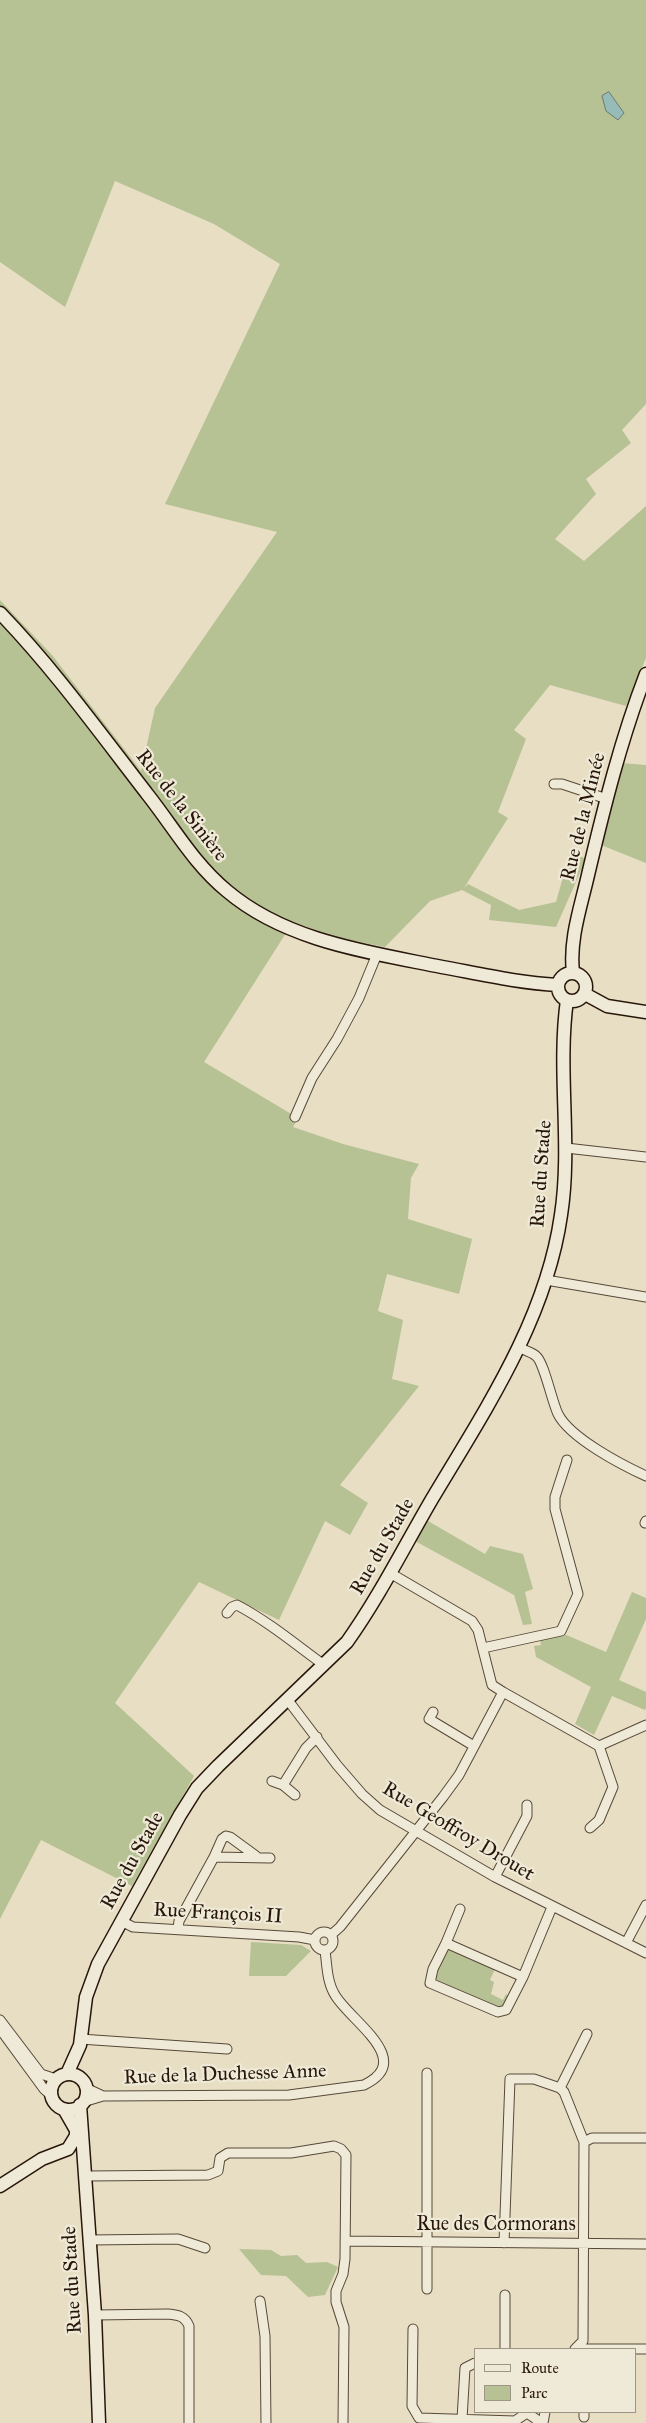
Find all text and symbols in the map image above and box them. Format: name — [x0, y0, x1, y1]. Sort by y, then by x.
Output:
street label: Rue de la Sinière — [130, 745, 232, 867]
street label: Rue de la Minée — [556, 750, 612, 884]
street label: Rue du Stade — [526, 1120, 558, 1228]
street label: Rue du Stade — [346, 1494, 420, 1600]
street label: Rue Geoffroy Drouet — [378, 1777, 538, 1887]
street label: Rue du Stade — [96, 1808, 170, 1914]
street label: Rue François II — [153, 1899, 283, 1929]
street label: Rue de la Duchesse Anne — [123, 2059, 327, 2091]
street label: Rue des Cormorans — [416, 2213, 576, 2237]
street label: Rue du Stade — [58, 2226, 88, 2334]
legend — [473, 2348, 636, 2413]
text: Route — [521, 2359, 559, 2377]
text: Parc — [521, 2384, 548, 2402]

